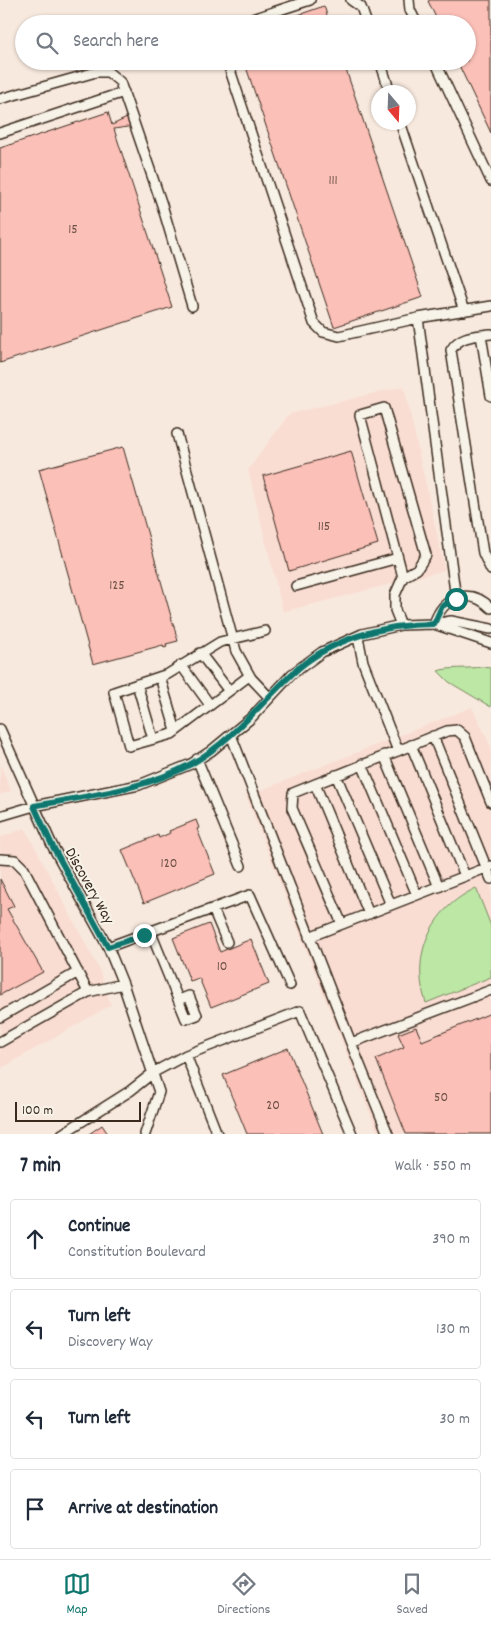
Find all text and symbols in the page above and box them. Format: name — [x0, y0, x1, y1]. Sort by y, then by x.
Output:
search box — [15, 15, 476, 70]
icon: search — [33, 29, 61, 57]
text: Search here — [73, 29, 159, 56]
north arrow — [371, 85, 416, 130]
house number: 111 — [328, 171, 338, 191]
house number: 15 — [68, 220, 78, 240]
house number: 115 — [318, 517, 330, 537]
house number: 125 — [109, 576, 125, 596]
route start — [445, 588, 468, 611]
street label: Discovery Way — [58, 844, 120, 929]
house number: 120 — [161, 854, 177, 874]
route end — [133, 924, 156, 947]
house number: 10 — [217, 957, 227, 977]
house number: 50 — [434, 1088, 448, 1108]
house number: 20 — [266, 1096, 280, 1116]
scale bar — [15, 1099, 141, 1122]
text: 100 m — [22, 1101, 53, 1121]
text: 7 min — [20, 1152, 61, 1182]
text: Walk · 550 m — [395, 1155, 471, 1178]
text: Continue — [68, 1214, 130, 1241]
icon: ahead — [21, 1225, 49, 1253]
text: 390 m — [432, 1228, 470, 1251]
text: Constitution Boulevard — [68, 1241, 206, 1264]
text: Turn left — [68, 1304, 131, 1331]
icon: left — [21, 1315, 49, 1343]
text: 130 m — [436, 1318, 470, 1341]
text: Discovery Way — [68, 1331, 152, 1354]
icon: left — [21, 1405, 49, 1433]
text: Turn left — [68, 1406, 131, 1433]
text: 30 m — [440, 1408, 470, 1431]
icon: arrive — [21, 1495, 49, 1523]
text: Arrive at destination — [68, 1496, 218, 1523]
tab: Map — [63, 1570, 91, 1620]
tab: Directions — [217, 1570, 270, 1620]
tab: Saved — [397, 1570, 428, 1620]

